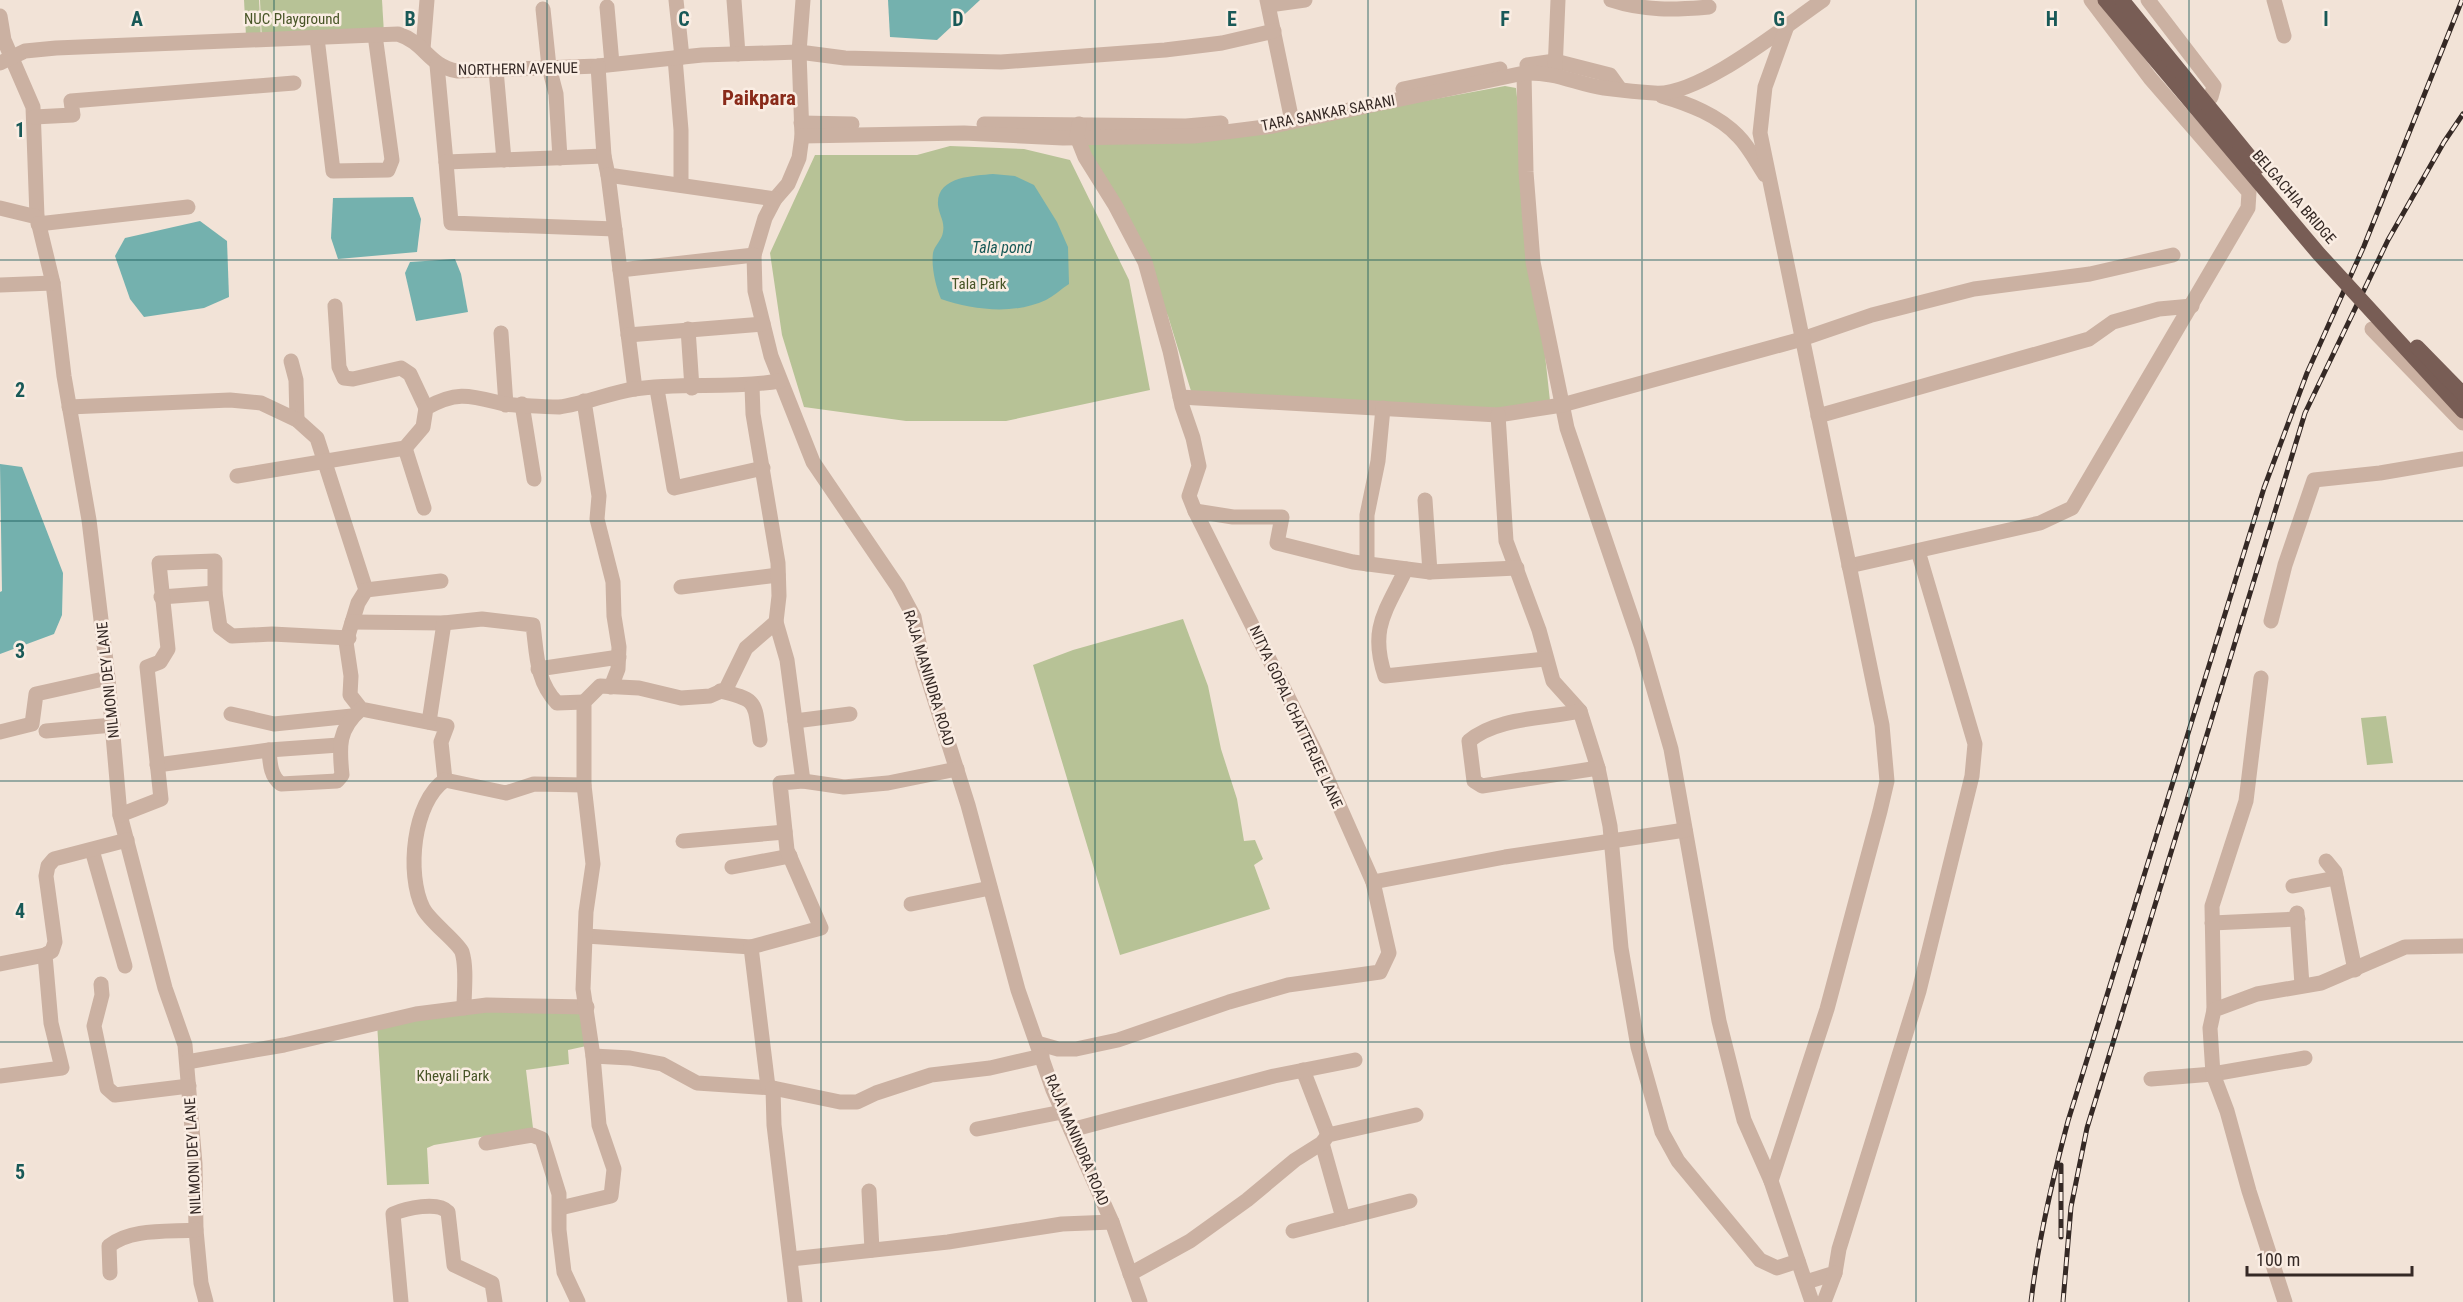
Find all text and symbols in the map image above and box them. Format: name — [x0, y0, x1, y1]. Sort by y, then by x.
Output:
text: A — [131, 7, 143, 31]
text: B — [404, 7, 416, 31]
text: C — [678, 7, 690, 31]
text: D — [952, 7, 964, 31]
text: E — [1227, 7, 1237, 31]
text: F — [1500, 7, 1510, 31]
text: G — [1773, 7, 1785, 31]
text: H — [2046, 7, 2058, 31]
text: I — [2323, 7, 2329, 31]
park label: NUC Playground — [244, 10, 340, 28]
street label: NORTHERN AVENUE — [458, 59, 578, 79]
district label: Paikpara — [722, 86, 796, 110]
street label: TARA SANKAR SARANI — [1260, 91, 1396, 135]
text: 1 — [15, 118, 25, 142]
street label: BELGACHIA BRIDGE — [2248, 146, 2340, 248]
water label: Tala pond — [972, 238, 1032, 257]
park label: Tala Park — [952, 275, 1007, 293]
text: 2 — [15, 378, 25, 402]
street label: RAJA MANINDRA ROAD — [900, 608, 958, 748]
street label: NILMONI DEY LANE — [93, 621, 123, 739]
street label: NITYA GOPAL CHATTERJEE LANE — [1246, 623, 1346, 811]
text: 3 — [15, 639, 25, 663]
text: 4 — [15, 899, 25, 923]
park label: Kheyali Park — [417, 1067, 490, 1085]
street label: RAJA MANINDRA ROAD — [1041, 1072, 1113, 1208]
street label: NILMONI DEY LANE — [181, 1097, 205, 1215]
text: 5 — [15, 1160, 25, 1184]
scale bar — [2247, 1239, 2412, 1277]
text: 100 m — [2256, 1249, 2300, 1270]

